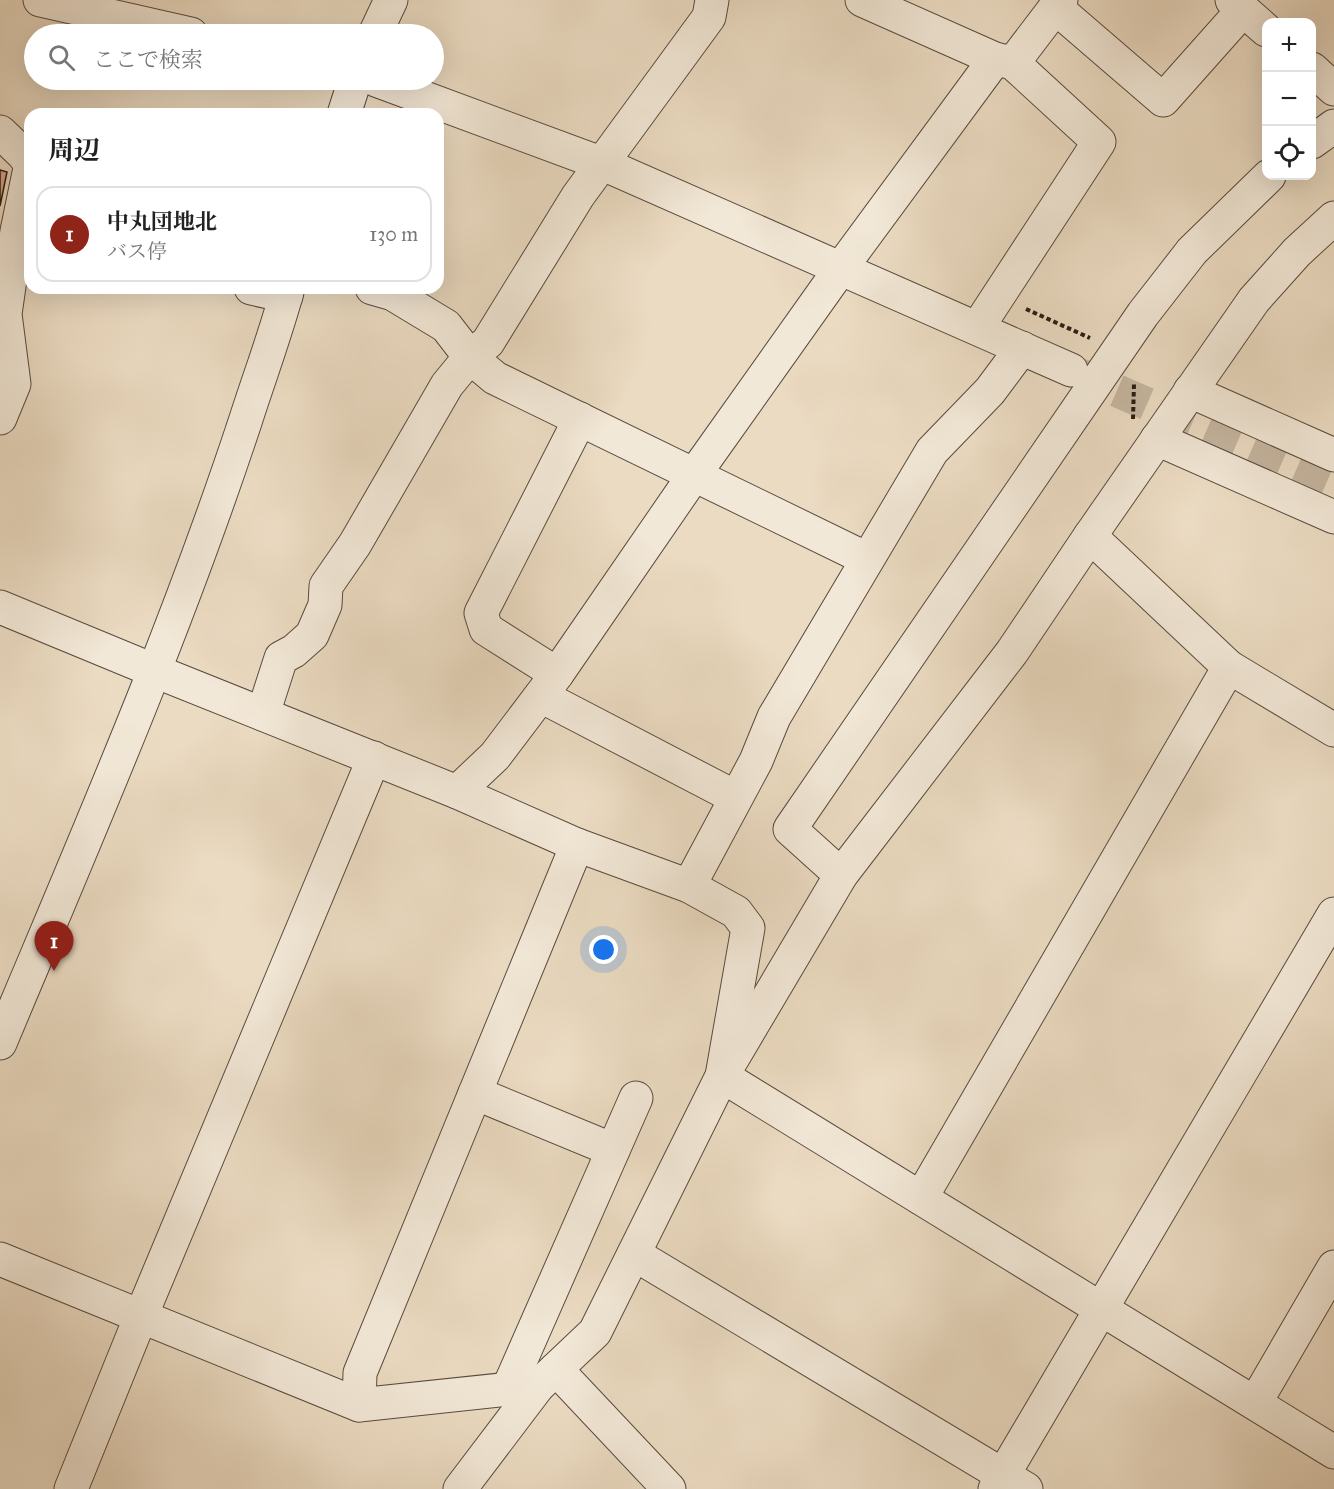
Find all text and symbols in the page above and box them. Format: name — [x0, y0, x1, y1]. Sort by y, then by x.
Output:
map controls — [1262, 18, 1316, 180]
button: + — [1262, 18, 1316, 72]
search box — [24, 24, 444, 90]
icon: search — [45, 41, 78, 74]
text: ここで検索 — [93, 46, 203, 73]
button: − — [1262, 72, 1316, 126]
button: locate — [1262, 126, 1316, 180]
text: 周辺 — [48, 134, 100, 166]
text: 中丸団地北 — [107, 208, 217, 235]
text: 1 — [66, 222, 73, 246]
text: 130 m — [369, 222, 418, 246]
text: バス停 — [107, 239, 167, 263]
pin: 1 — [34, 922, 74, 971]
your location — [589, 935, 618, 964]

